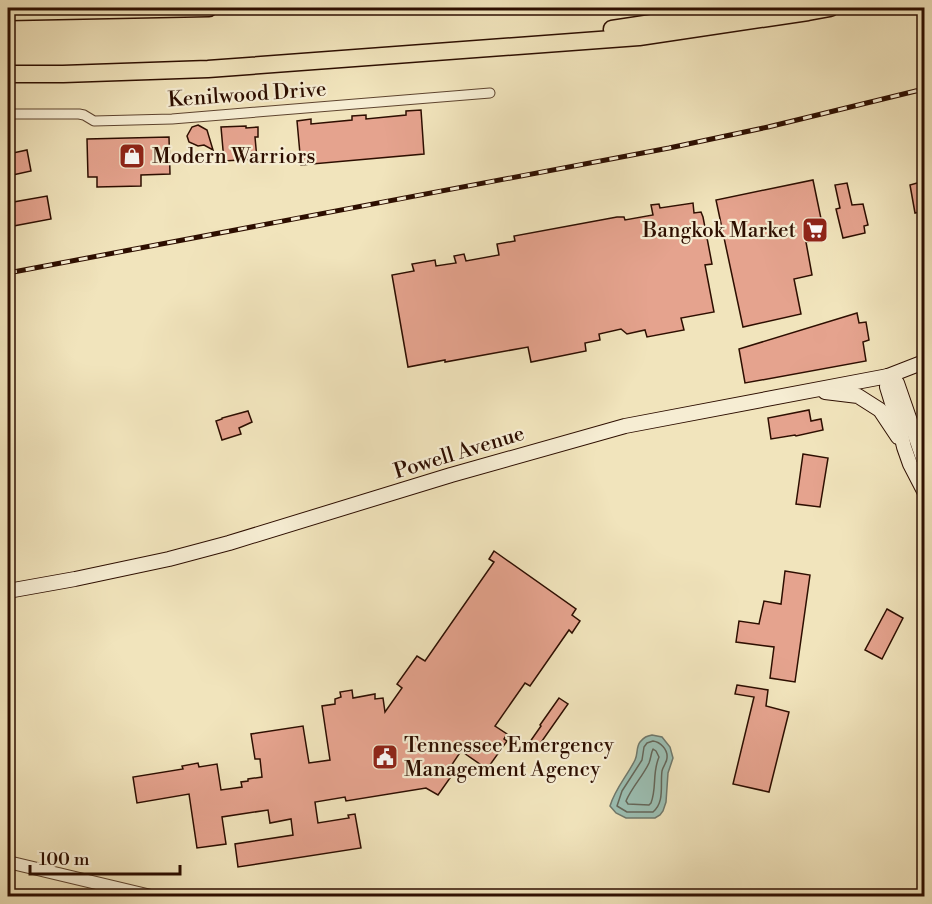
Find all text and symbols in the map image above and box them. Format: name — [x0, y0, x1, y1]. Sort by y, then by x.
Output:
street label: Kenilwood Drive — [167, 76, 327, 114]
shop icon: Modern Warriors — [117, 141, 147, 171]
place label: Modern Warriors — [152, 144, 315, 170]
supermarket icon: Bangkok Market — [800, 215, 830, 245]
place label: Bangkok Market — [642, 218, 797, 244]
street label: Powell Avenue — [391, 421, 528, 485]
place label: Tennessee Emergency Management Agency — [404, 733, 615, 783]
public building icon: Tennessee Emergency Management Agency — [370, 742, 400, 772]
scale bar — [30, 838, 180, 876]
text: 100 m — [39, 848, 90, 871]

